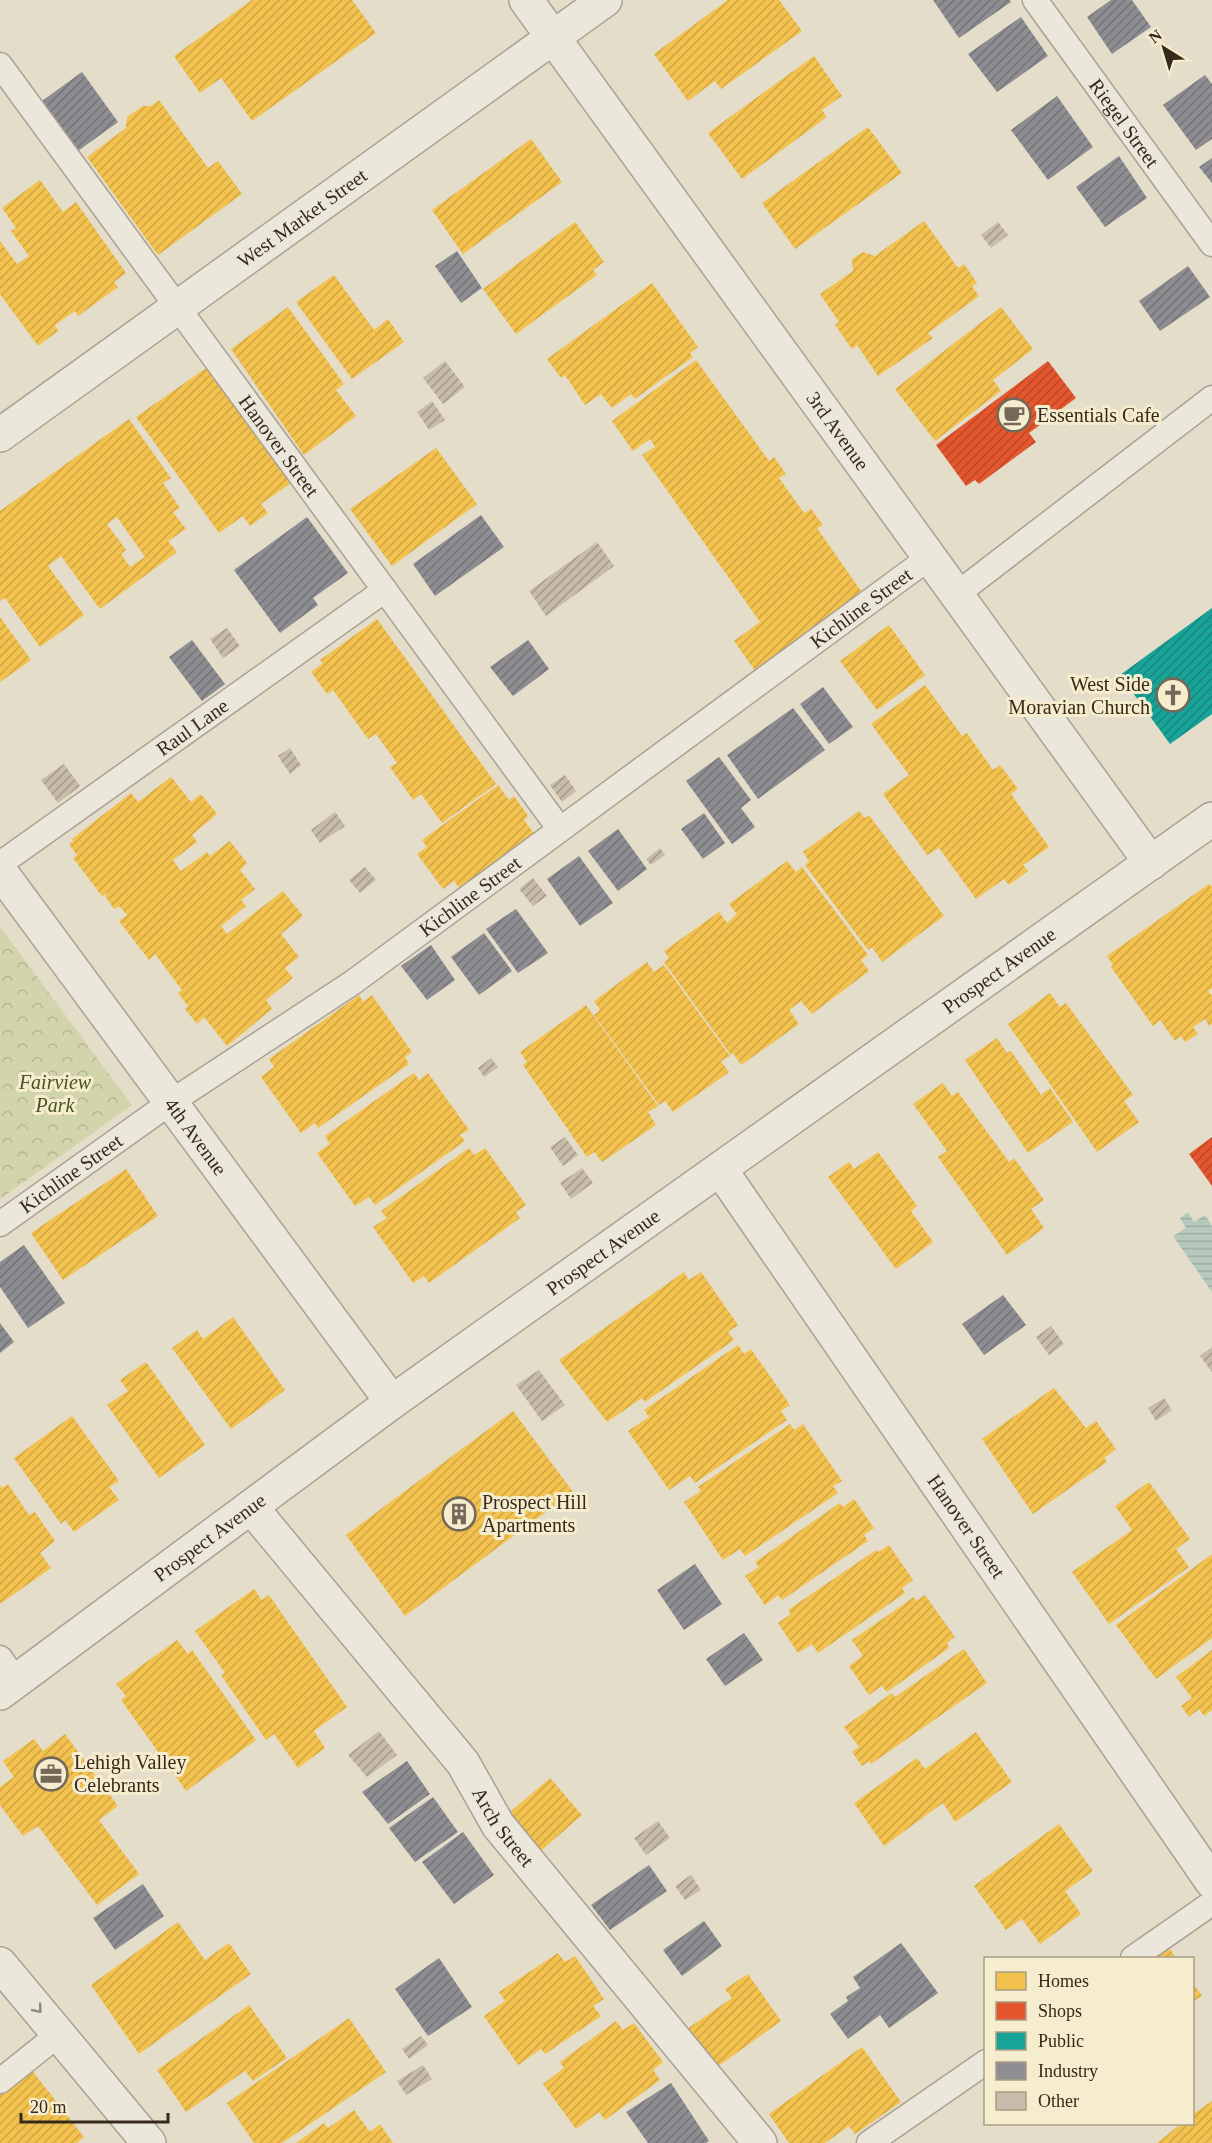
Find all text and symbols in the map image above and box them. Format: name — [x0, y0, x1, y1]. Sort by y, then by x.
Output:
north arrow — [1134, 18, 1194, 78]
text: N — [1146, 26, 1165, 47]
street label: Riegel Street — [1085, 75, 1164, 172]
street label: West Market Street — [233, 164, 371, 272]
street label: 3rd Avenue — [802, 387, 874, 474]
street label: Hanover Street — [234, 391, 324, 501]
cafe icon: Essentials Cafe — [996, 397, 1032, 433]
place label: Essentials Cafe — [1037, 404, 1160, 426]
street label: Kichline Street — [806, 563, 916, 652]
place label: West Side Moravian Church — [1008, 673, 1150, 718]
church icon: West Side Moravian Church — [1155, 677, 1191, 713]
street label: Raul Lane — [152, 694, 232, 760]
street label: Kichline Street — [415, 851, 525, 941]
street label: Prospect Avenue — [938, 923, 1060, 1018]
park label: Fairview Park — [18, 1071, 92, 1116]
street label: 4th Avenue — [160, 1094, 232, 1179]
street label: Kichline Street — [15, 1129, 127, 1217]
street label: Prospect Avenue — [542, 1204, 664, 1300]
street label: Hanover Street — [923, 1470, 1010, 1582]
street label: Prospect Avenue — [149, 1489, 270, 1586]
place label: Prospect Hill Apartments — [482, 1491, 587, 1537]
building icon: Prospect Hill Apartments — [441, 1496, 477, 1532]
place label: Lehigh Valley Celebrants — [74, 1751, 186, 1796]
office icon: Lehigh Valley Celebrants — [33, 1756, 69, 1792]
street label: Arch Street — [468, 1784, 539, 1871]
legend — [984, 1957, 1194, 2125]
text: Homes — [1038, 1971, 1089, 1991]
text: Shops — [1038, 2001, 1082, 2021]
one-way arrow — [30, 2002, 41, 2013]
text: Public — [1038, 2031, 1084, 2051]
text: Industry — [1038, 2061, 1098, 2081]
scale bar — [21, 2086, 168, 2124]
text: Other — [1038, 2091, 1079, 2111]
text: 20 m — [30, 2097, 67, 2117]

